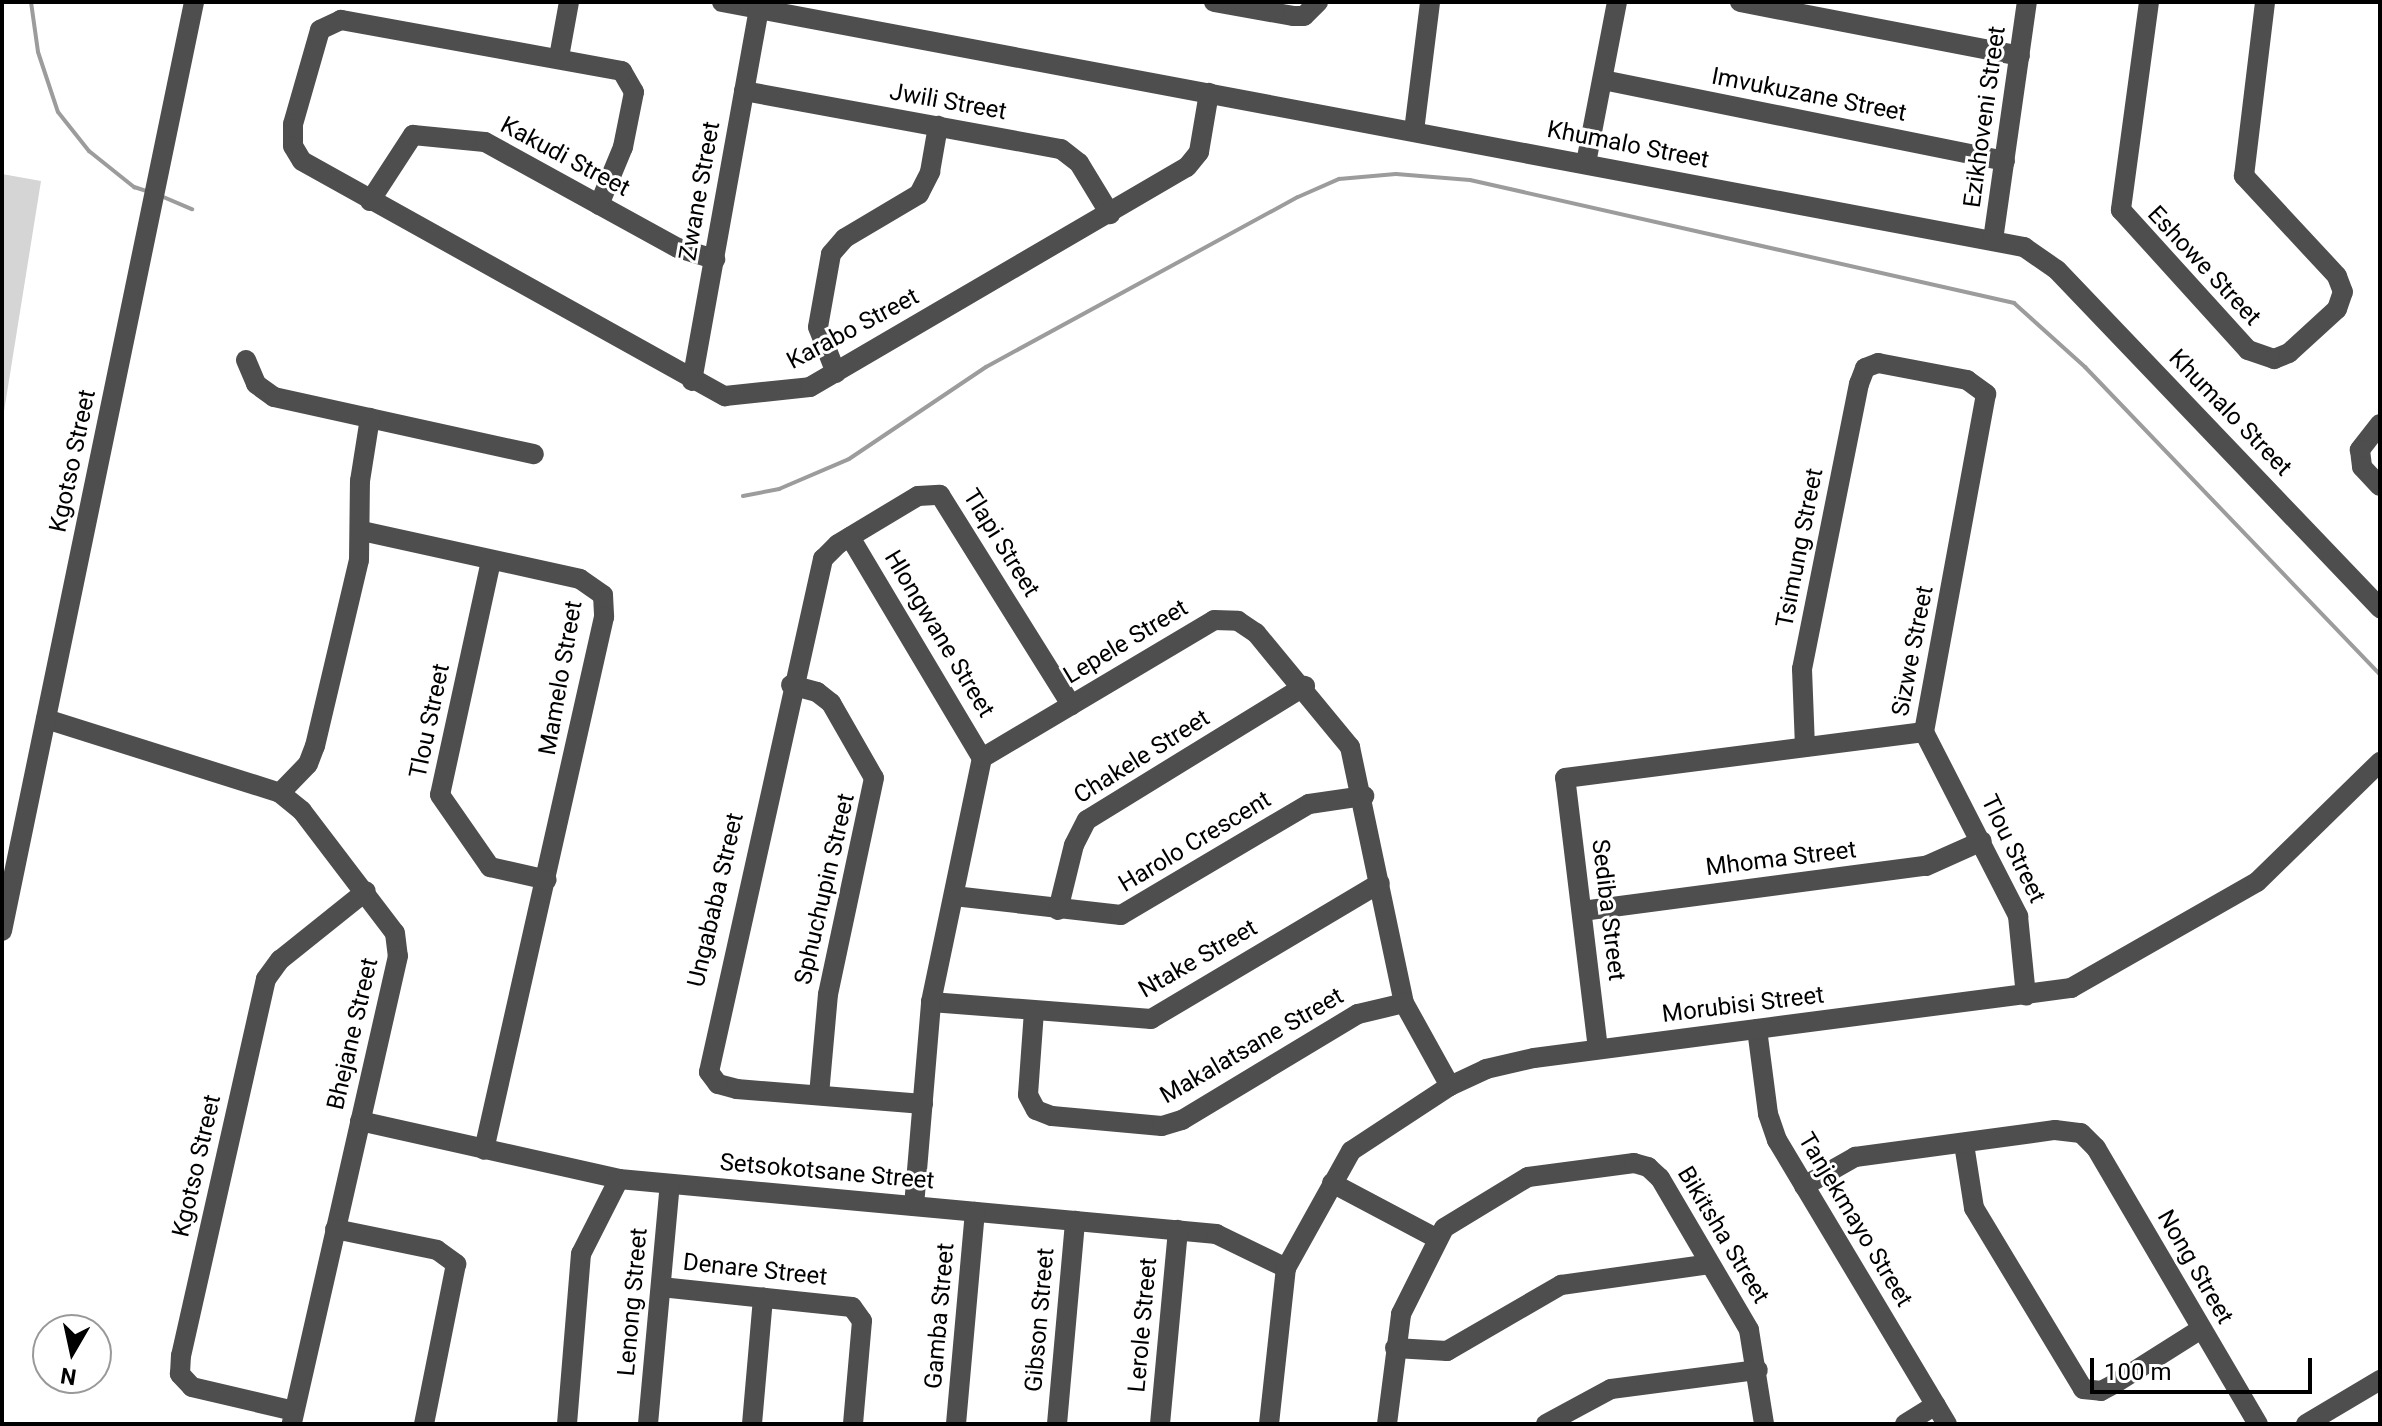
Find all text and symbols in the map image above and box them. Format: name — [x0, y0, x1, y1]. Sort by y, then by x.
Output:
street label: Ezikhoveni Street — [1958, 24, 2012, 210]
street label: Imvukuzane Street — [1709, 62, 1909, 128]
street label: Jwili Street — [887, 78, 1009, 126]
street label: Kakudi Street — [495, 111, 635, 203]
street label: Khumalo Street — [1545, 115, 1711, 175]
street label: Zwane Street — [674, 119, 726, 263]
street label: Eshowe Street — [2141, 200, 2267, 332]
street label: Karabo Street — [782, 282, 924, 376]
street label: Khumalo Street — [2163, 344, 2297, 482]
street label: Kgotso Street — [44, 387, 102, 535]
street label: Tsimung Street — [1770, 466, 1830, 630]
street label: Tlapi Street — [957, 484, 1045, 602]
street label: Hlongwane Street — [878, 545, 1000, 723]
street label: Sizwe Street — [1886, 583, 1940, 719]
street label: Lepele Street — [1059, 594, 1193, 690]
street label: Mamelo Street — [533, 598, 589, 758]
street label: Tlou Street — [404, 661, 456, 781]
street label: Chakele Street — [1069, 704, 1215, 810]
street label: Harolo Crescent — [1114, 785, 1276, 899]
street label: Tlou Street — [1975, 790, 2051, 908]
street label: Sphuchupin Street — [789, 791, 861, 987]
street label: Ungababa Street — [682, 810, 750, 990]
street label: Mhoma Street — [1704, 835, 1858, 883]
street label: Sediba Street — [1585, 838, 1631, 982]
street label: Ntake Street — [1134, 914, 1262, 1004]
street label: Bhejane Street — [322, 955, 384, 1113]
street label: Morubisi Street — [1660, 981, 1826, 1029]
street label: Makalatsane Street — [1155, 982, 1349, 1110]
street label: Kgotso Street — [167, 1092, 227, 1240]
street label: Tanjekmayo Street — [1792, 1128, 1918, 1312]
street label: Setsokotsane Street — [719, 1148, 935, 1196]
street label: Bikitsha Street — [1671, 1161, 1775, 1309]
street label: Nong Street — [2151, 1205, 2239, 1329]
street label: Lenong Street — [612, 1227, 654, 1377]
street label: Gamba Street — [919, 1242, 961, 1390]
street label: Gibson Street — [1019, 1247, 1061, 1393]
street label: Denare Street — [682, 1248, 828, 1292]
street label: Lerole Street — [1123, 1256, 1163, 1394]
north arrow — [32, 1314, 112, 1394]
scale bar — [2094, 1342, 2316, 1392]
text: 100 m — [2104, 1358, 2171, 1386]
text: N — [59, 1363, 78, 1390]

